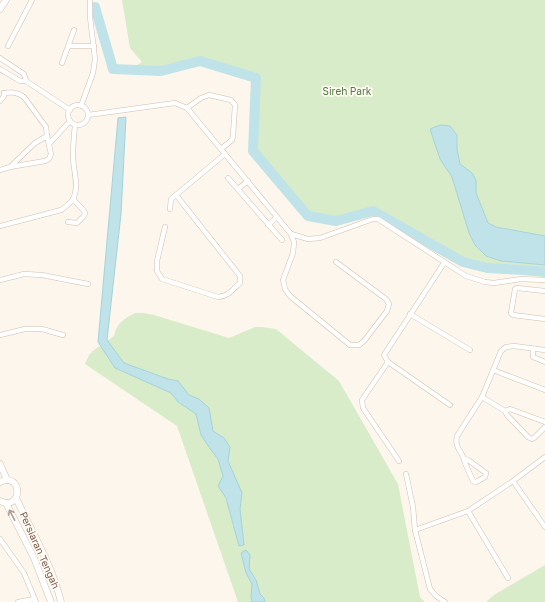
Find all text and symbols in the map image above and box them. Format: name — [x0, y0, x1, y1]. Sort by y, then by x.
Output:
park label: Sireh Park — [323, 85, 372, 97]
one-way arrow — [8, 509, 16, 521]
street label: Persiaran Tengah — [18, 510, 62, 590]

